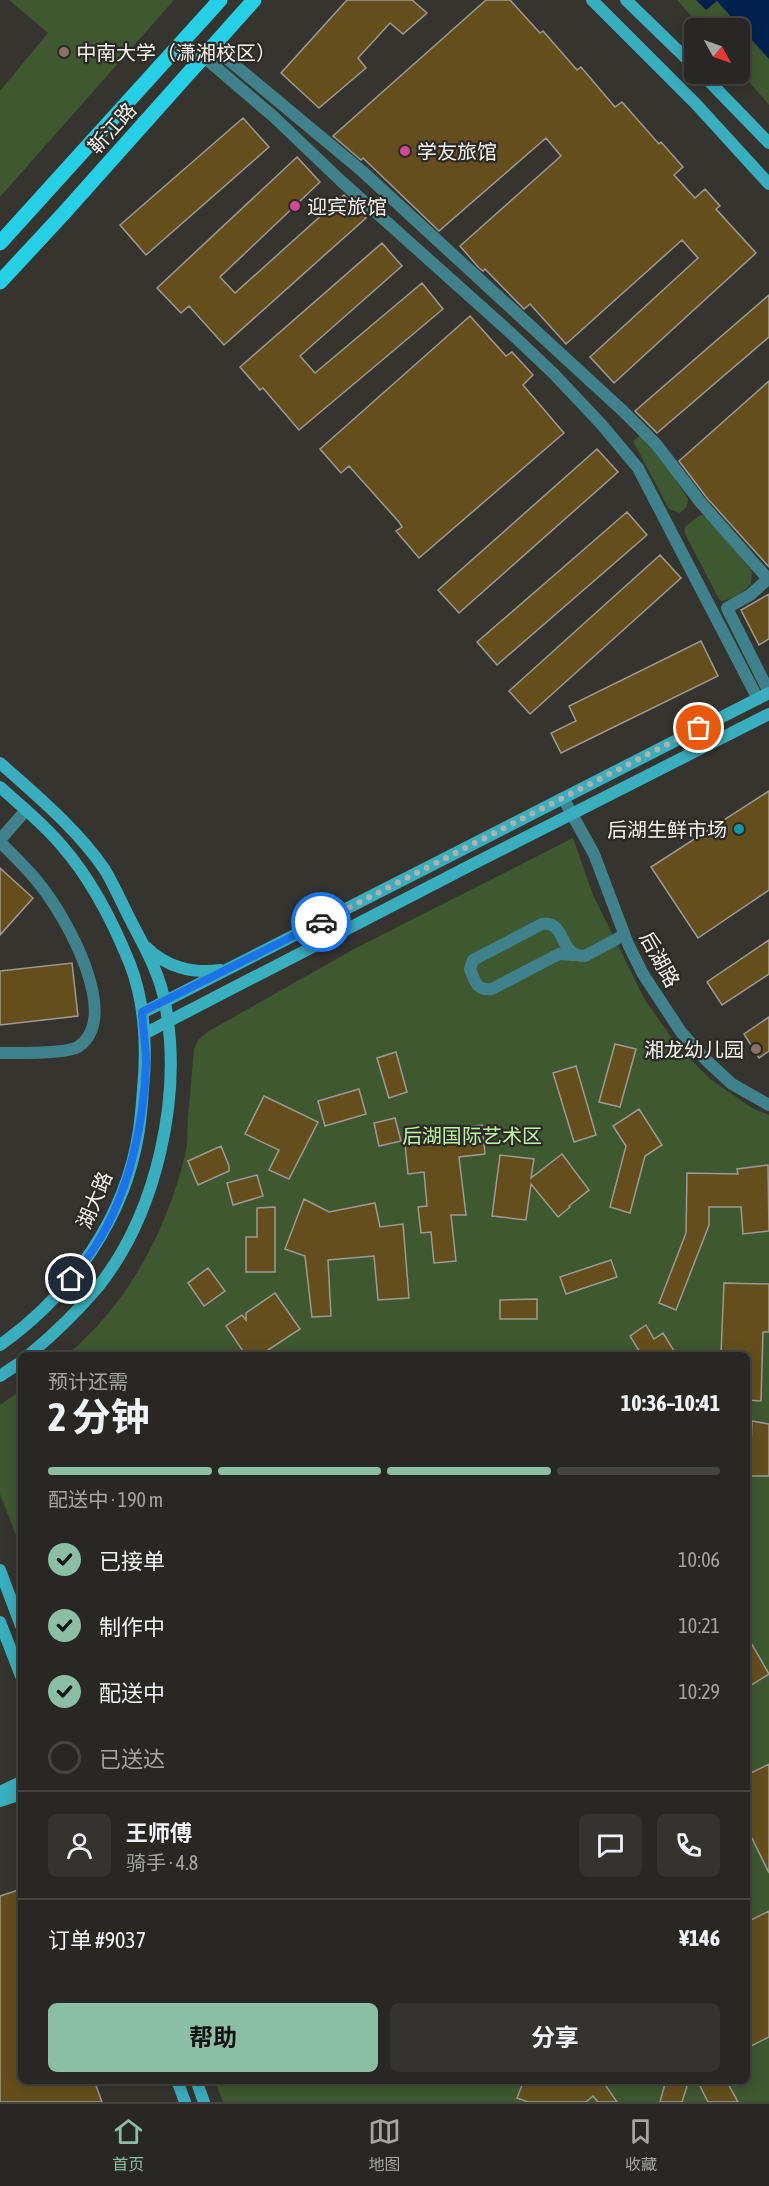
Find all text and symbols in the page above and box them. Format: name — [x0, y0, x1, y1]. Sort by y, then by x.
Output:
north arrow — [684, 18, 750, 84]
map controls — [684, 18, 750, 84]
place label: 中南大学（潇湘校区） — [76, 41, 276, 64]
marker: 中南大学（潇湘校区） — [57, 45, 71, 59]
street label: 靳江路 — [83, 98, 141, 158]
place label: 学友旅馆 — [417, 140, 497, 163]
marker: 学友旅馆 — [398, 144, 412, 158]
place label: 迎宾旅馆 — [307, 195, 387, 218]
marker: 迎宾旅馆 — [288, 199, 302, 213]
pin — [673, 702, 724, 753]
icon: bag — [682, 711, 715, 744]
place label: 后湖生鲜市场 — [607, 818, 727, 841]
marker: 后湖生鲜市场 — [732, 822, 746, 836]
courier — [291, 892, 351, 952]
icon: car — [305, 906, 338, 939]
street label: 后湖路 — [635, 927, 685, 991]
place label: 湘龙幼儿园 — [644, 1038, 744, 1061]
marker: 湘龙幼儿园 — [749, 1042, 763, 1056]
park label: 后湖国际艺术区 — [402, 1124, 542, 1147]
street label: 湖大路 — [72, 1168, 116, 1232]
pin — [45, 1253, 96, 1304]
icon: home — [54, 1262, 87, 1295]
text: 预计还需 — [48, 1370, 128, 1393]
text: 10:36–10:41 — [621, 1390, 720, 1416]
text: 2 分钟 — [48, 1395, 150, 1439]
text: 配送中 · 190 m — [48, 1488, 163, 1511]
icon: check — [48, 1543, 81, 1576]
text: 已接单 — [99, 1548, 165, 1574]
text: 10:06 — [678, 1548, 720, 1571]
icon: check — [48, 1609, 81, 1642]
text: 制作中 — [99, 1614, 165, 1640]
text: 10:21 — [678, 1614, 720, 1637]
icon: check — [48, 1675, 81, 1708]
text: 配送中 — [99, 1680, 165, 1706]
text: 10:29 — [678, 1680, 720, 1703]
text: 已送达 — [99, 1746, 165, 1772]
button: person — [48, 1814, 111, 1877]
button: chat — [579, 1814, 642, 1877]
button: phone — [657, 1814, 720, 1877]
text: 王师傅 — [126, 1820, 192, 1846]
text: 骑手 · 4.8 — [126, 1851, 198, 1874]
text: ¥146 — [679, 1925, 720, 1951]
text: 订单 #9037 — [48, 1927, 146, 1953]
button: 帮助 — [48, 2003, 378, 2072]
button: 分享 — [390, 2003, 720, 2072]
tab: 首页 — [112, 2115, 145, 2175]
tab: 地图 — [368, 2115, 401, 2175]
tab: 收藏 — [624, 2115, 657, 2175]

